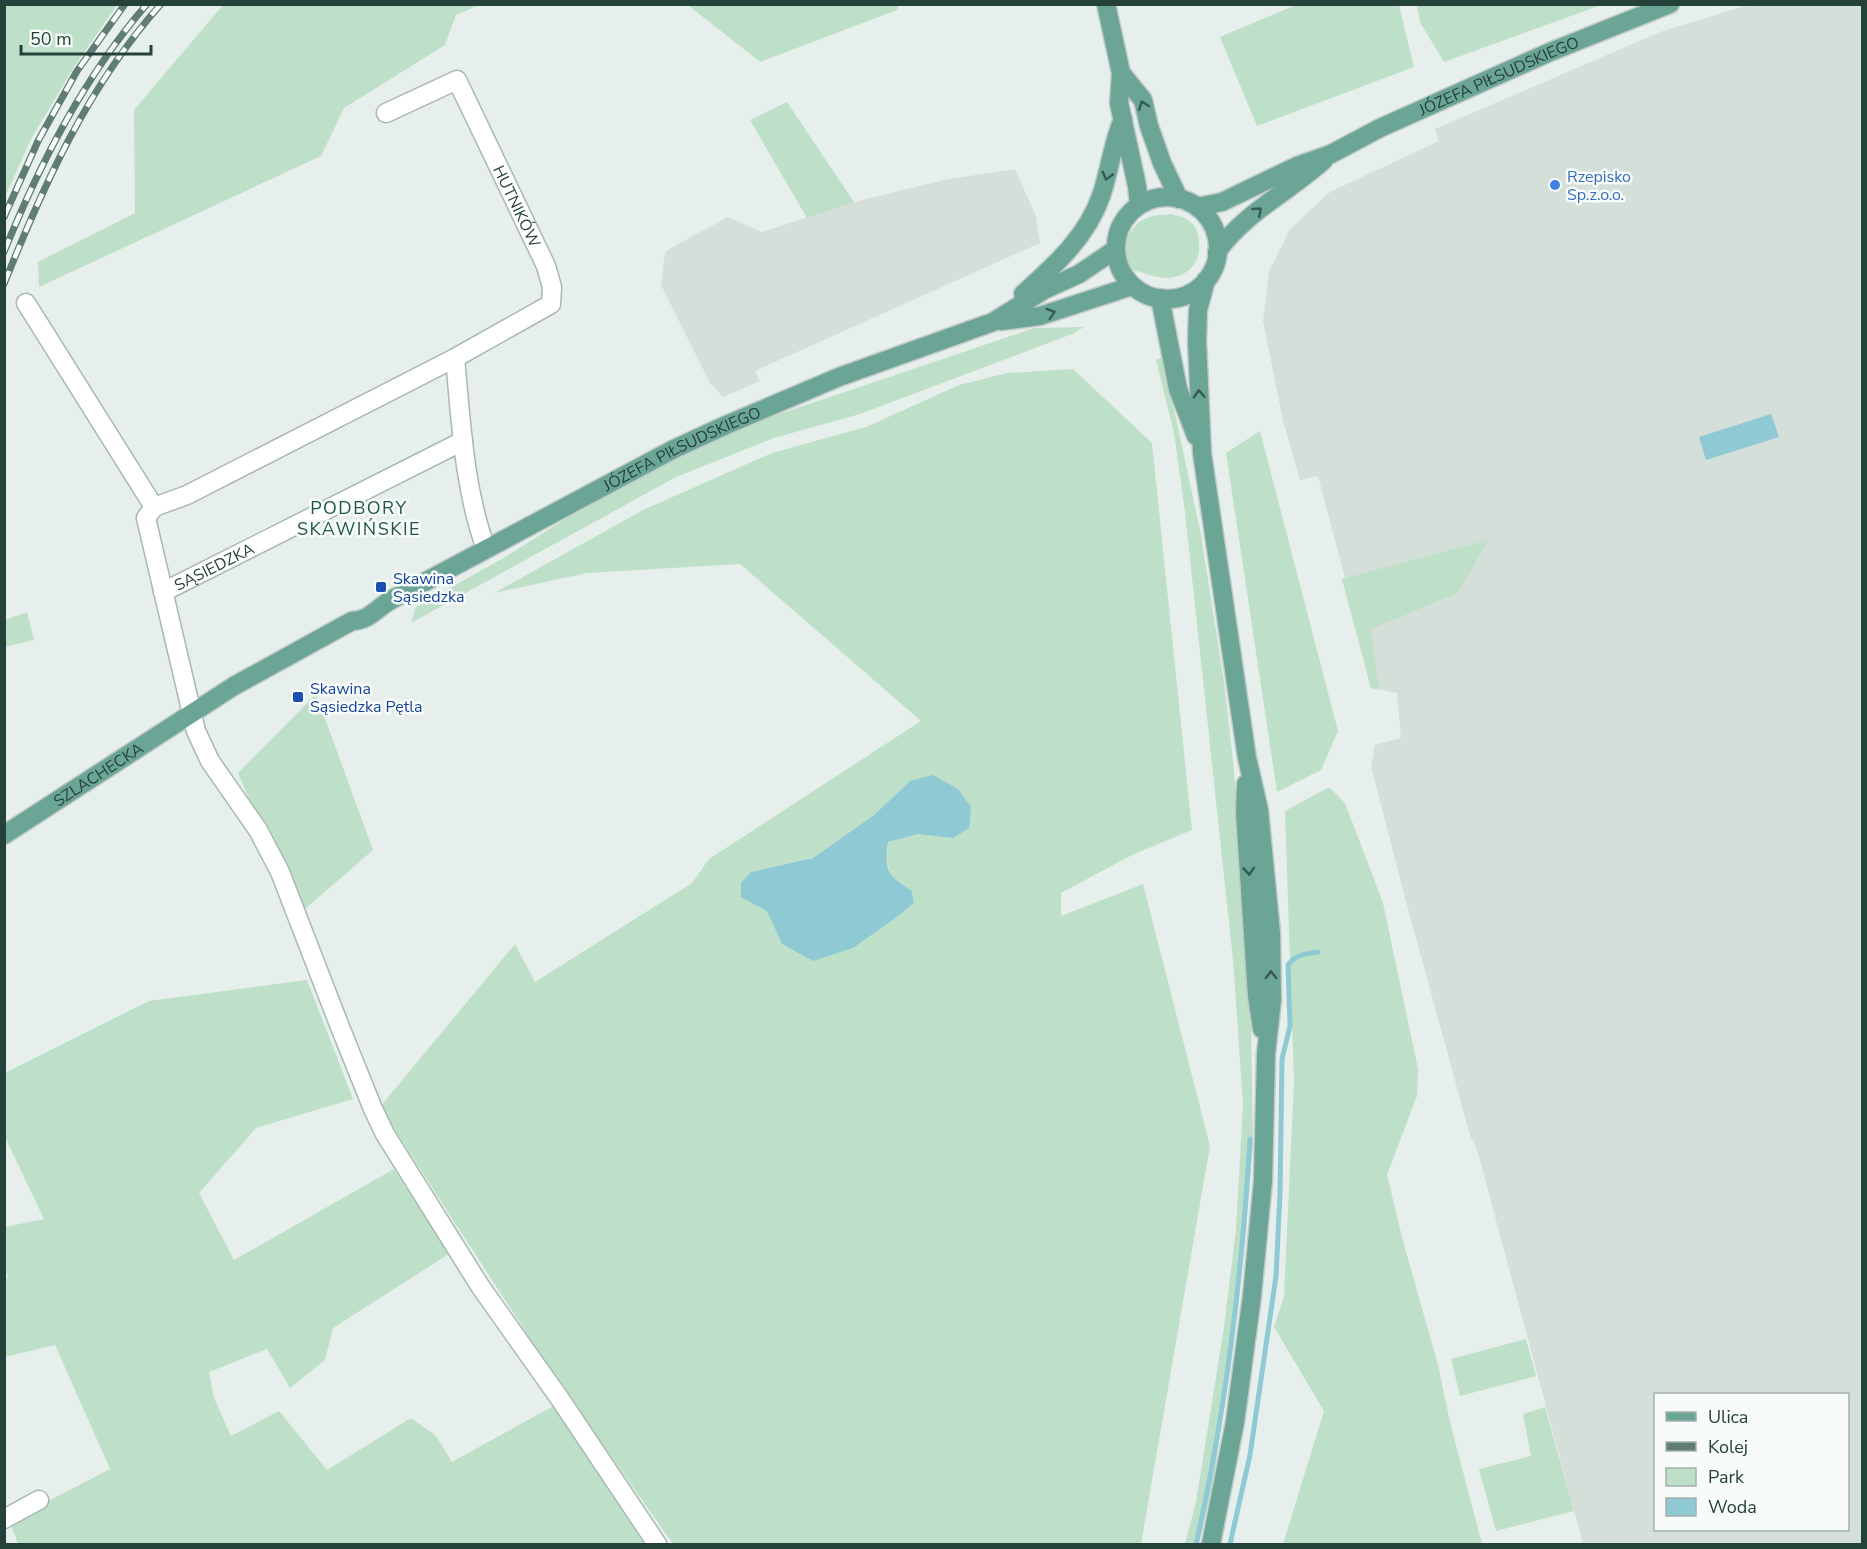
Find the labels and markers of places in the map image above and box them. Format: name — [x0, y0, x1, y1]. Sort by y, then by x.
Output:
place label: Rzepisko Sp.z.o.o. — [1567, 166, 1631, 206]
marker: Rzepisko Sp.z.o.o. — [1548, 178, 1562, 192]
place label: Skawina Sąsiedzka — [393, 568, 464, 608]
marker: Skawina Sąsiedzka — [374, 580, 388, 594]
place label: Skawina Sąsiedzka Pętla — [310, 678, 423, 718]
marker: Skawina Sąsiedzka Pętla — [291, 690, 305, 704]

